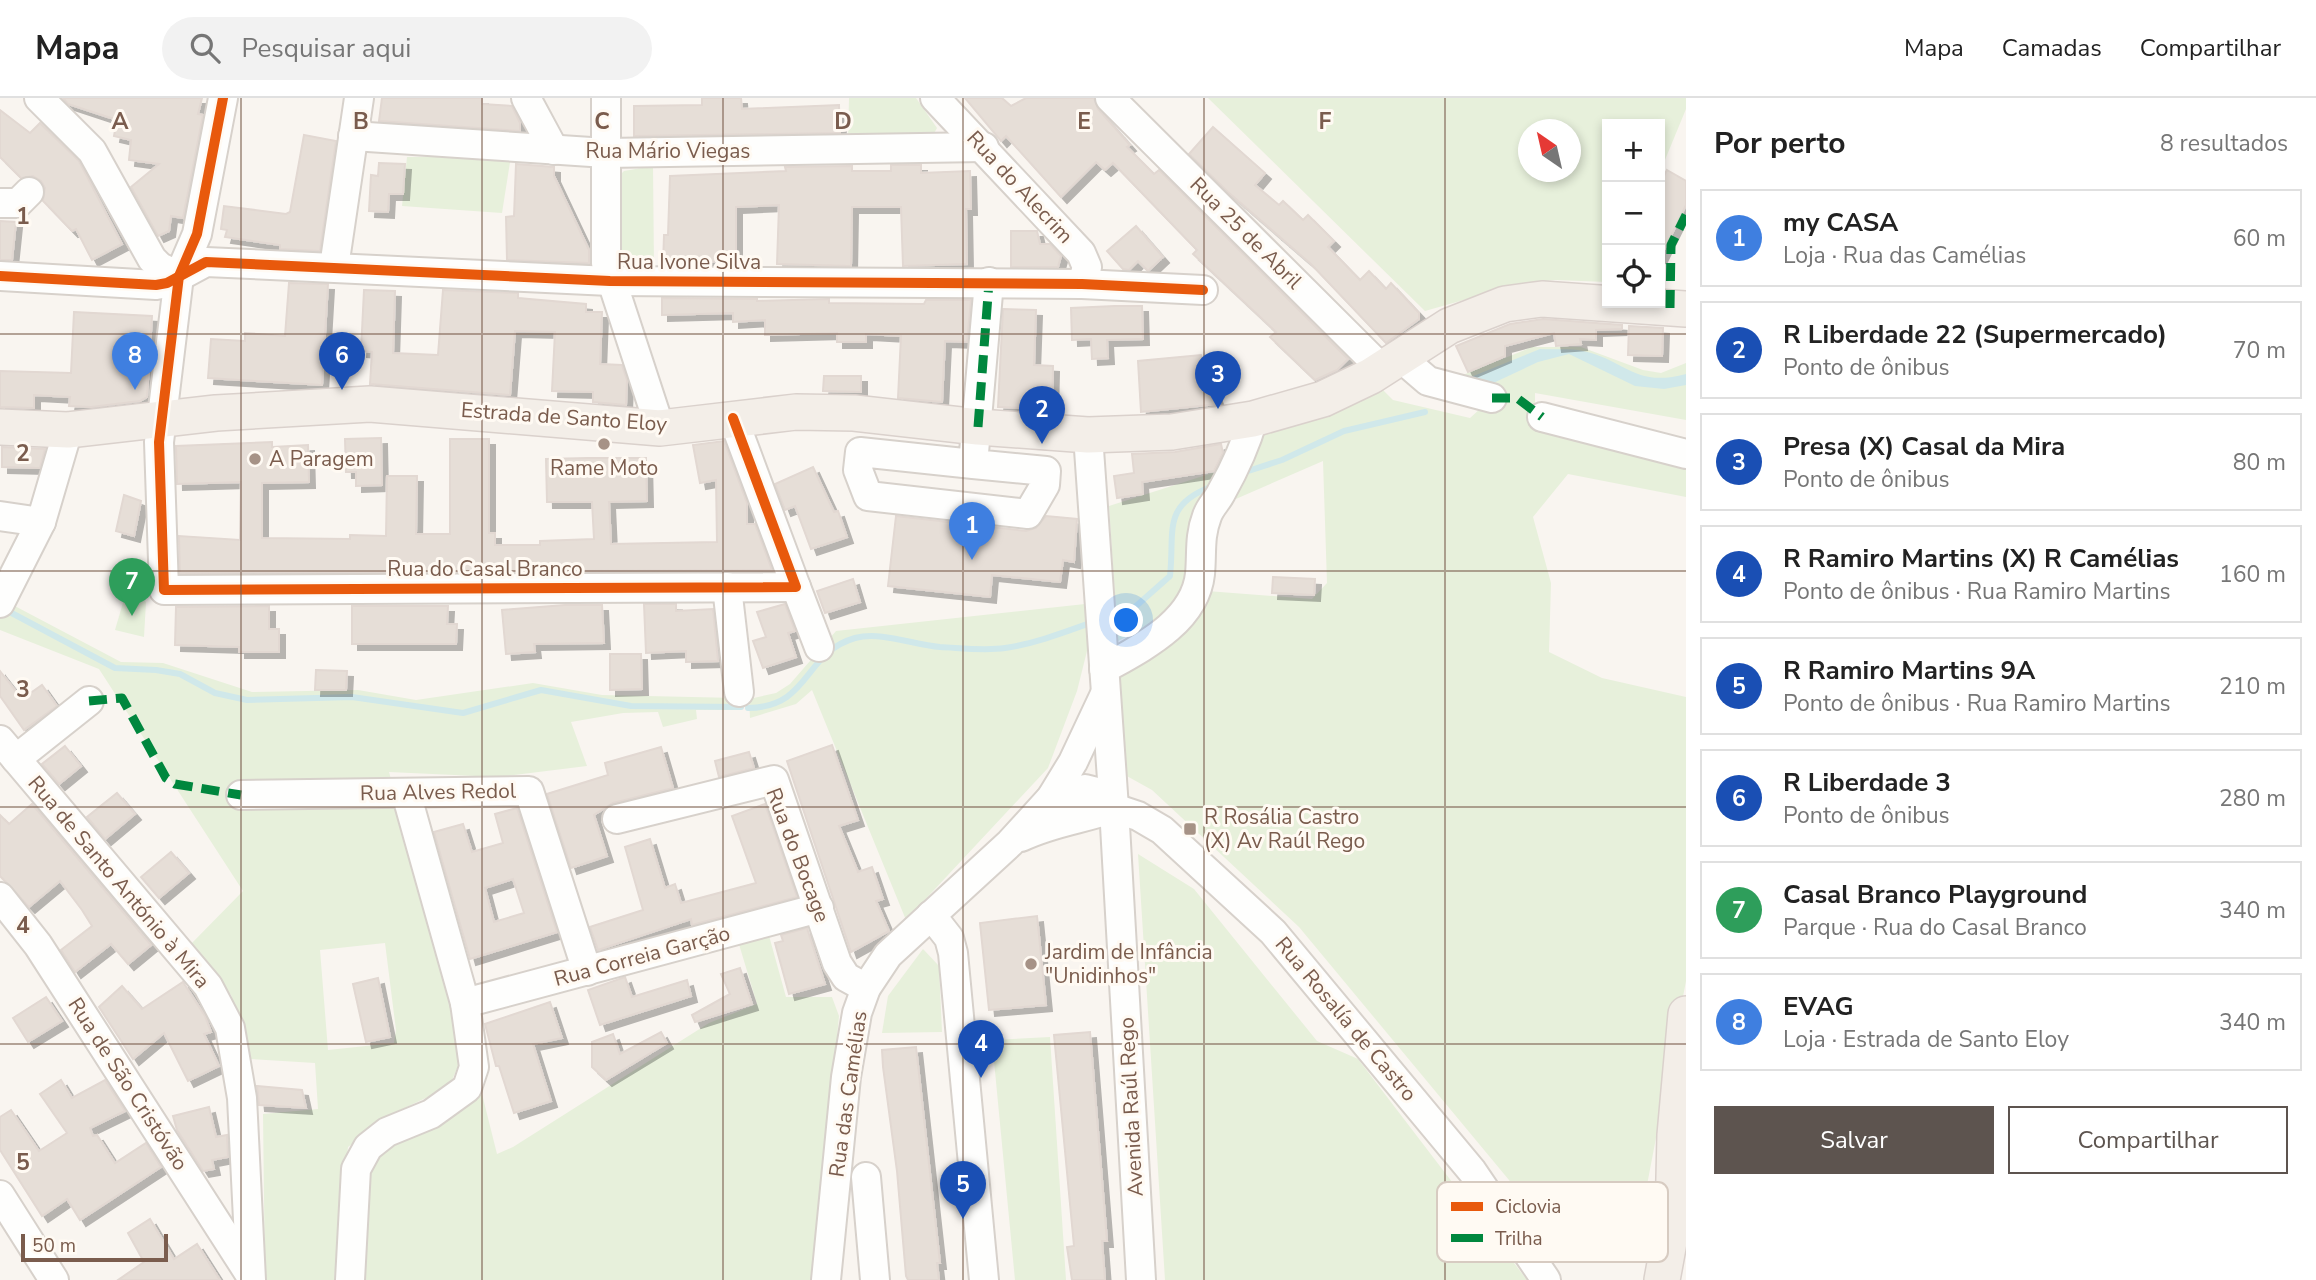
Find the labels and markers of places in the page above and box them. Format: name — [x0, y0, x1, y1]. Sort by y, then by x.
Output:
pin: 8 — [112, 332, 158, 390]
pin: 6 — [319, 332, 365, 390]
pin: 3 — [1195, 351, 1241, 409]
pin: 2 — [1019, 386, 1065, 444]
marker: Rame Moto — [596, 436, 612, 452]
place label: A Paragem — [269, 445, 374, 473]
marker: A Paragem — [247, 451, 263, 467]
place label: Rame Moto — [550, 454, 658, 482]
pin: 1 — [949, 502, 995, 560]
pin: 7 — [109, 558, 155, 616]
place label: R Rosália Castro (X) Av Raúl Rego — [1204, 803, 1365, 855]
marker: R Rosália Castro (X) Av Raúl Rego — [1182, 821, 1198, 837]
place label: Jardim de Infância "Unidinhos" — [1044, 938, 1213, 990]
marker: Jardim de Infância "Unidinhos" — [1023, 956, 1039, 972]
pin: 4 — [958, 1020, 1004, 1078]
pin: 5 — [940, 1161, 986, 1219]

